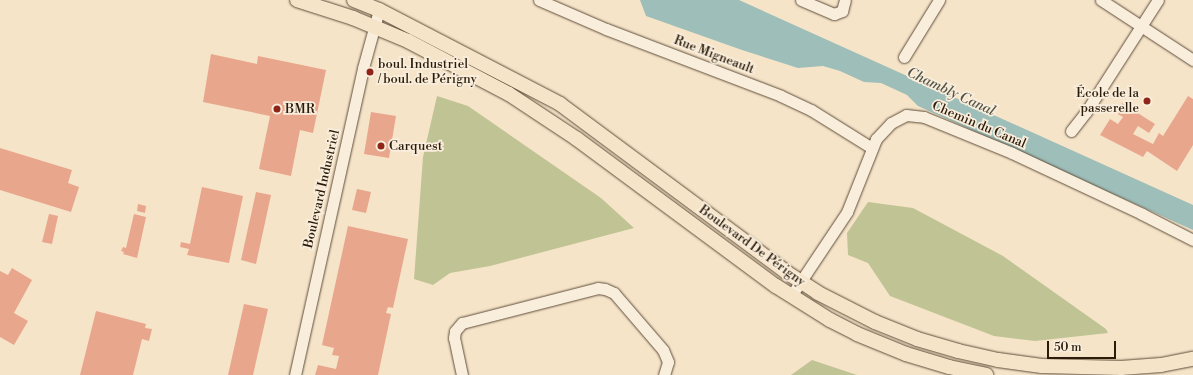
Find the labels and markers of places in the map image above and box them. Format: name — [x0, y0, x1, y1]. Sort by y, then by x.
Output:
place label: boul. Industriel / boul. de Périgny — [378, 57, 477, 88]
marker: boul. Industriel / boul. de Périgny — [365, 67, 375, 77]
place label: École de la passerelle — [1076, 86, 1139, 117]
marker: École de la passerelle — [1142, 96, 1152, 106]
place label: BMR — [285, 101, 315, 117]
marker: BMR — [272, 104, 282, 114]
place label: Carquest — [389, 138, 442, 154]
marker: Carquest — [376, 141, 386, 151]

